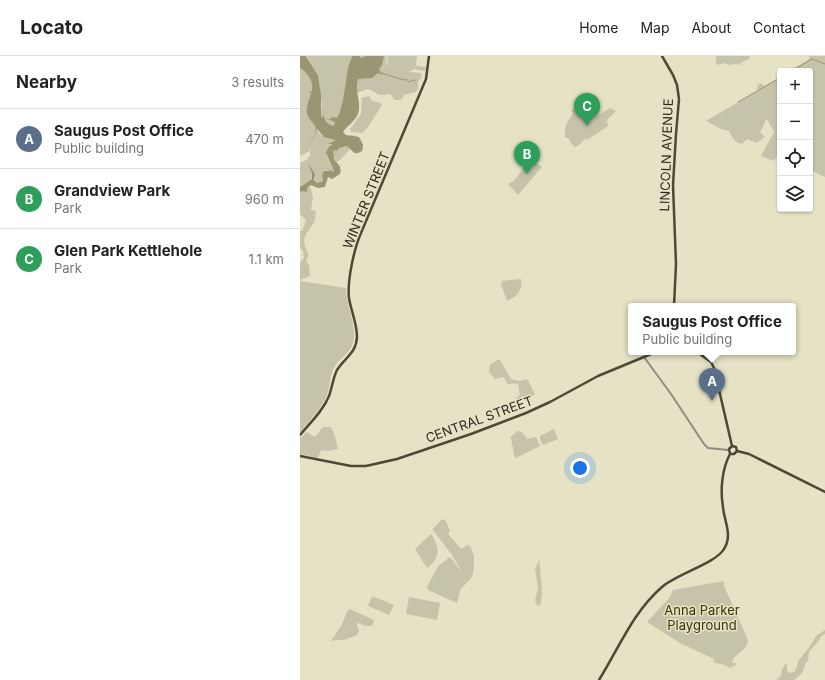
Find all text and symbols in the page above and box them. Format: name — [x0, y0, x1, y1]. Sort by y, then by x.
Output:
text: Locato — [20, 16, 83, 39]
text: Home — [579, 19, 618, 36]
text: Map — [640, 19, 670, 36]
text: About — [692, 19, 731, 36]
text: Contact — [753, 19, 805, 36]
map controls — [777, 68, 813, 212]
button: + — [777, 68, 813, 104]
text: Nearby — [16, 72, 77, 92]
text: 3 results — [231, 74, 284, 90]
pin: C — [574, 93, 600, 126]
street label: LINCOLN AVENUE — [656, 98, 676, 212]
button: − — [777, 104, 813, 140]
text: Saugus Post Office — [54, 121, 194, 140]
text: A — [24, 131, 34, 147]
text: 470 m — [245, 131, 284, 147]
text: Public building — [54, 140, 144, 156]
button: locate — [777, 140, 813, 176]
pin: B — [514, 141, 540, 174]
street label: WINTER STREET — [339, 149, 393, 251]
button: layers — [777, 176, 813, 212]
text: Grandview Park — [54, 181, 170, 200]
text: B — [25, 191, 33, 207]
text: 960 m — [245, 191, 284, 207]
text: Park — [54, 200, 82, 216]
text: Glen Park Kettlehole — [54, 241, 202, 260]
text: C — [24, 251, 34, 267]
text: 1.1 km — [249, 251, 284, 267]
text: Park — [54, 260, 82, 276]
popup — [628, 303, 796, 355]
text: Saugus Post Office — [642, 312, 782, 331]
text: Public building — [642, 331, 732, 347]
pin: A — [699, 368, 725, 401]
street label: CENTRAL STREET — [423, 392, 535, 446]
your location — [570, 458, 590, 478]
park label: Anna Parker Playground — [664, 602, 740, 633]

